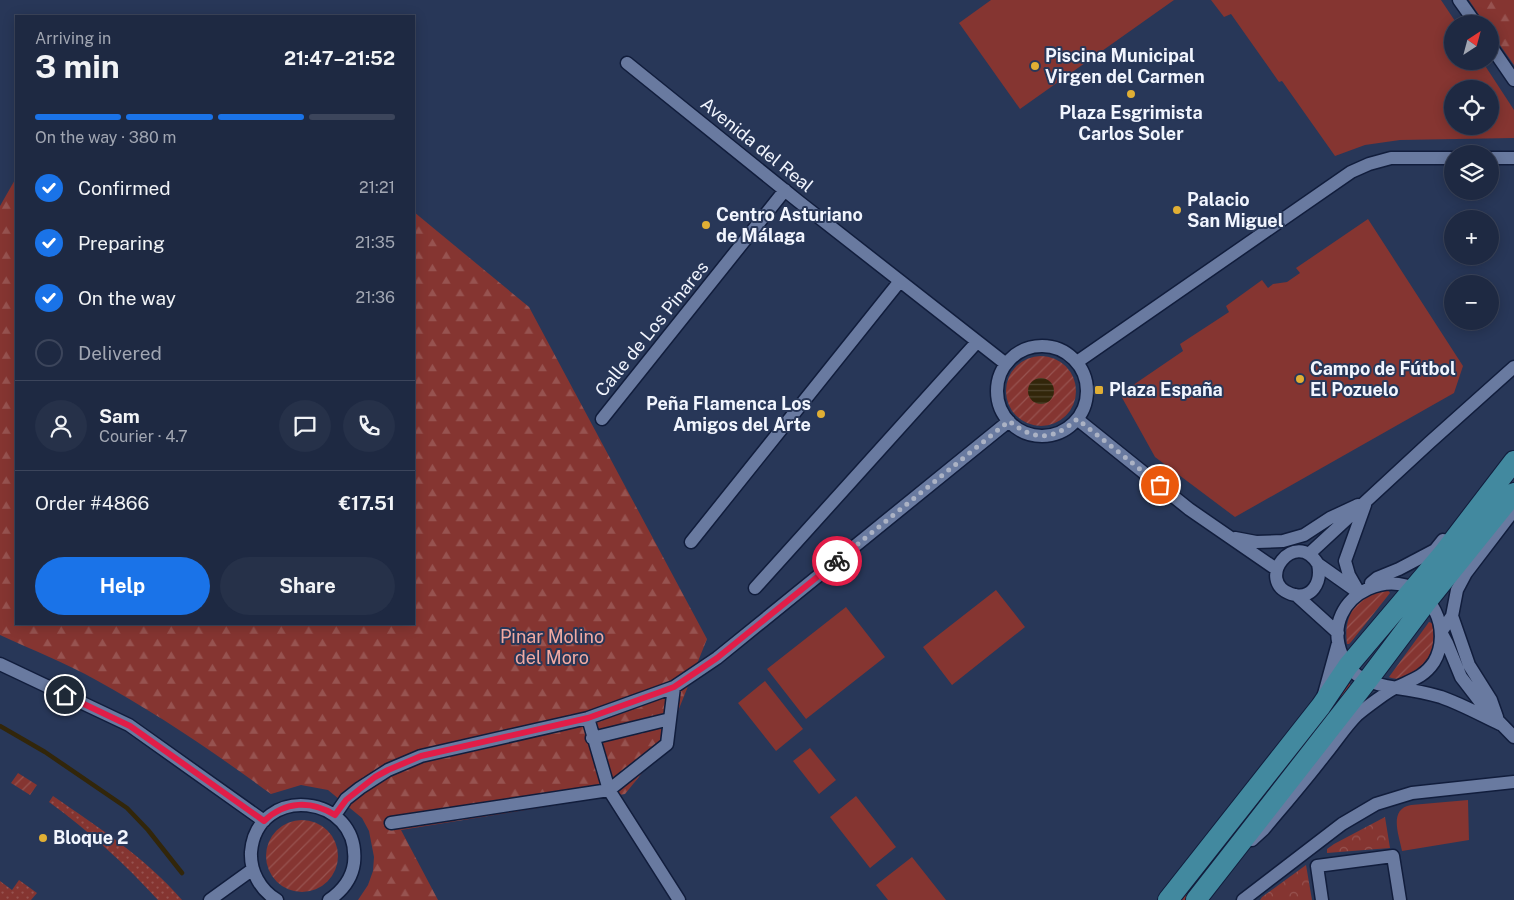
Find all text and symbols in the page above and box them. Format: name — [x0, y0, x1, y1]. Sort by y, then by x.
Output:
north arrow — [1444, 15, 1499, 70]
map controls — [1444, 15, 1499, 330]
text: Arriving in — [35, 29, 111, 48]
place label: Piscina Municipal Virgen del Carmen — [1045, 45, 1205, 87]
text: 21:47–21:52 — [284, 47, 395, 69]
text: 3 min — [35, 48, 120, 85]
marker: Piscina Municipal Virgen del Carmen — [1029, 60, 1041, 72]
button: locate — [1444, 80, 1499, 135]
marker: Plaza Esgrimista Carlos Soler — [1125, 88, 1137, 100]
street label: Avenida del Real — [697, 93, 818, 196]
place label: Plaza Esgrimista Carlos Soler — [1059, 102, 1203, 144]
text: On the way · 380 m — [35, 128, 176, 147]
button: layers — [1444, 145, 1499, 200]
icon: check — [35, 174, 63, 202]
text: Confirmed — [78, 177, 171, 199]
text: 21:21 — [359, 178, 395, 197]
place label: Palacio San Miguel — [1187, 189, 1284, 231]
place label: Centro Asturiano de Málaga — [716, 204, 863, 246]
marker: Palacio San Miguel — [1171, 204, 1183, 216]
button: + — [1444, 210, 1499, 265]
marker: Centro Asturiano de Málaga — [700, 219, 712, 231]
icon: check — [35, 229, 63, 257]
text: Preparing — [78, 232, 165, 254]
text: 21:35 — [355, 233, 395, 252]
street label: Calle de Los Pinares — [591, 257, 713, 401]
button: − — [1444, 275, 1499, 330]
icon: check — [35, 284, 63, 312]
text: On the way — [78, 287, 176, 309]
text: 21:36 — [355, 288, 395, 307]
text: Delivered — [78, 342, 162, 364]
place label: Campo de Fútbol El Pozuelo — [1310, 358, 1456, 400]
marker: Campo de Fútbol El Pozuelo — [1294, 373, 1306, 385]
place label: Plaza España — [1109, 379, 1223, 400]
marker: Plaza España — [1093, 384, 1105, 396]
place label: Peña Flamenca Los Amigos del Arte — [646, 393, 811, 435]
button: person — [35, 400, 87, 452]
button: chat — [279, 400, 331, 452]
button: phone — [343, 400, 395, 452]
text: Sam — [99, 405, 140, 427]
marker: Peña Flamenca Los Amigos del Arte — [815, 408, 827, 420]
text: Courier · 4.7 — [99, 427, 188, 446]
pin — [1139, 464, 1181, 506]
icon: bag — [1146, 471, 1174, 499]
text: Order #4866 — [35, 492, 149, 514]
text: €17.51 — [339, 492, 395, 514]
courier — [812, 536, 862, 586]
icon: bike — [823, 547, 851, 575]
button: Help — [35, 557, 210, 615]
button: Share — [220, 557, 395, 615]
park label: Pinar Molino del Moro — [500, 626, 604, 668]
pin — [44, 674, 86, 716]
icon: home — [51, 681, 79, 709]
place label: Bloque 2 — [53, 827, 129, 848]
marker: Bloque 2 — [37, 832, 49, 844]

